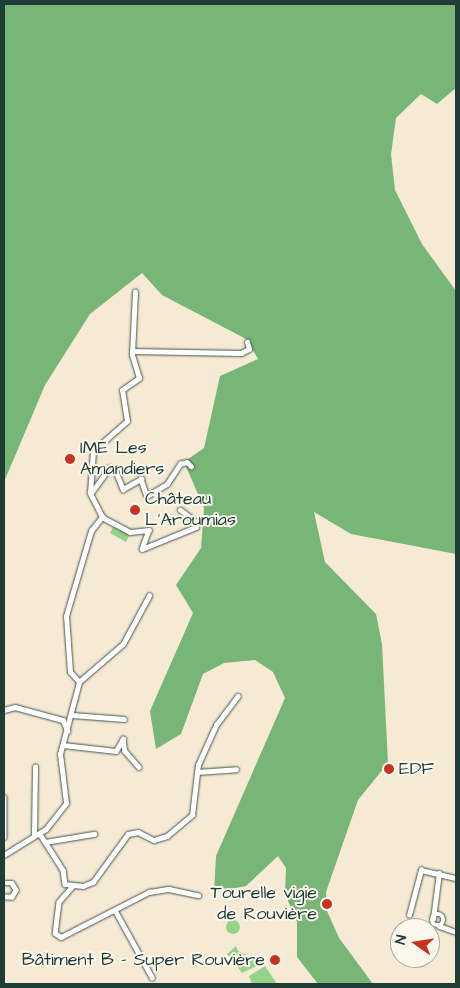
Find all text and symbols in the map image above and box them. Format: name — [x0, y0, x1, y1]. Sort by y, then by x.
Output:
place label: IME Les Amandiers — [80, 438, 164, 480]
marker: IME Les Amandiers — [64, 453, 76, 465]
place label: Château L'Aroumias — [145, 489, 236, 532]
marker: Château L'Aroumias — [129, 504, 141, 516]
place label: EDF — [399, 758, 434, 780]
marker: EDF — [383, 763, 395, 775]
place label: Tourelle vigie de Rouvière — [210, 883, 317, 926]
marker: Tourelle vigie de Rouvière — [321, 898, 333, 910]
north arrow — [390, 918, 440, 968]
text: N — [391, 933, 412, 946]
place label: Bâtiment B - Super Rouvière — [22, 949, 265, 971]
marker: Bâtiment B - Super Rouvière — [269, 954, 281, 966]

